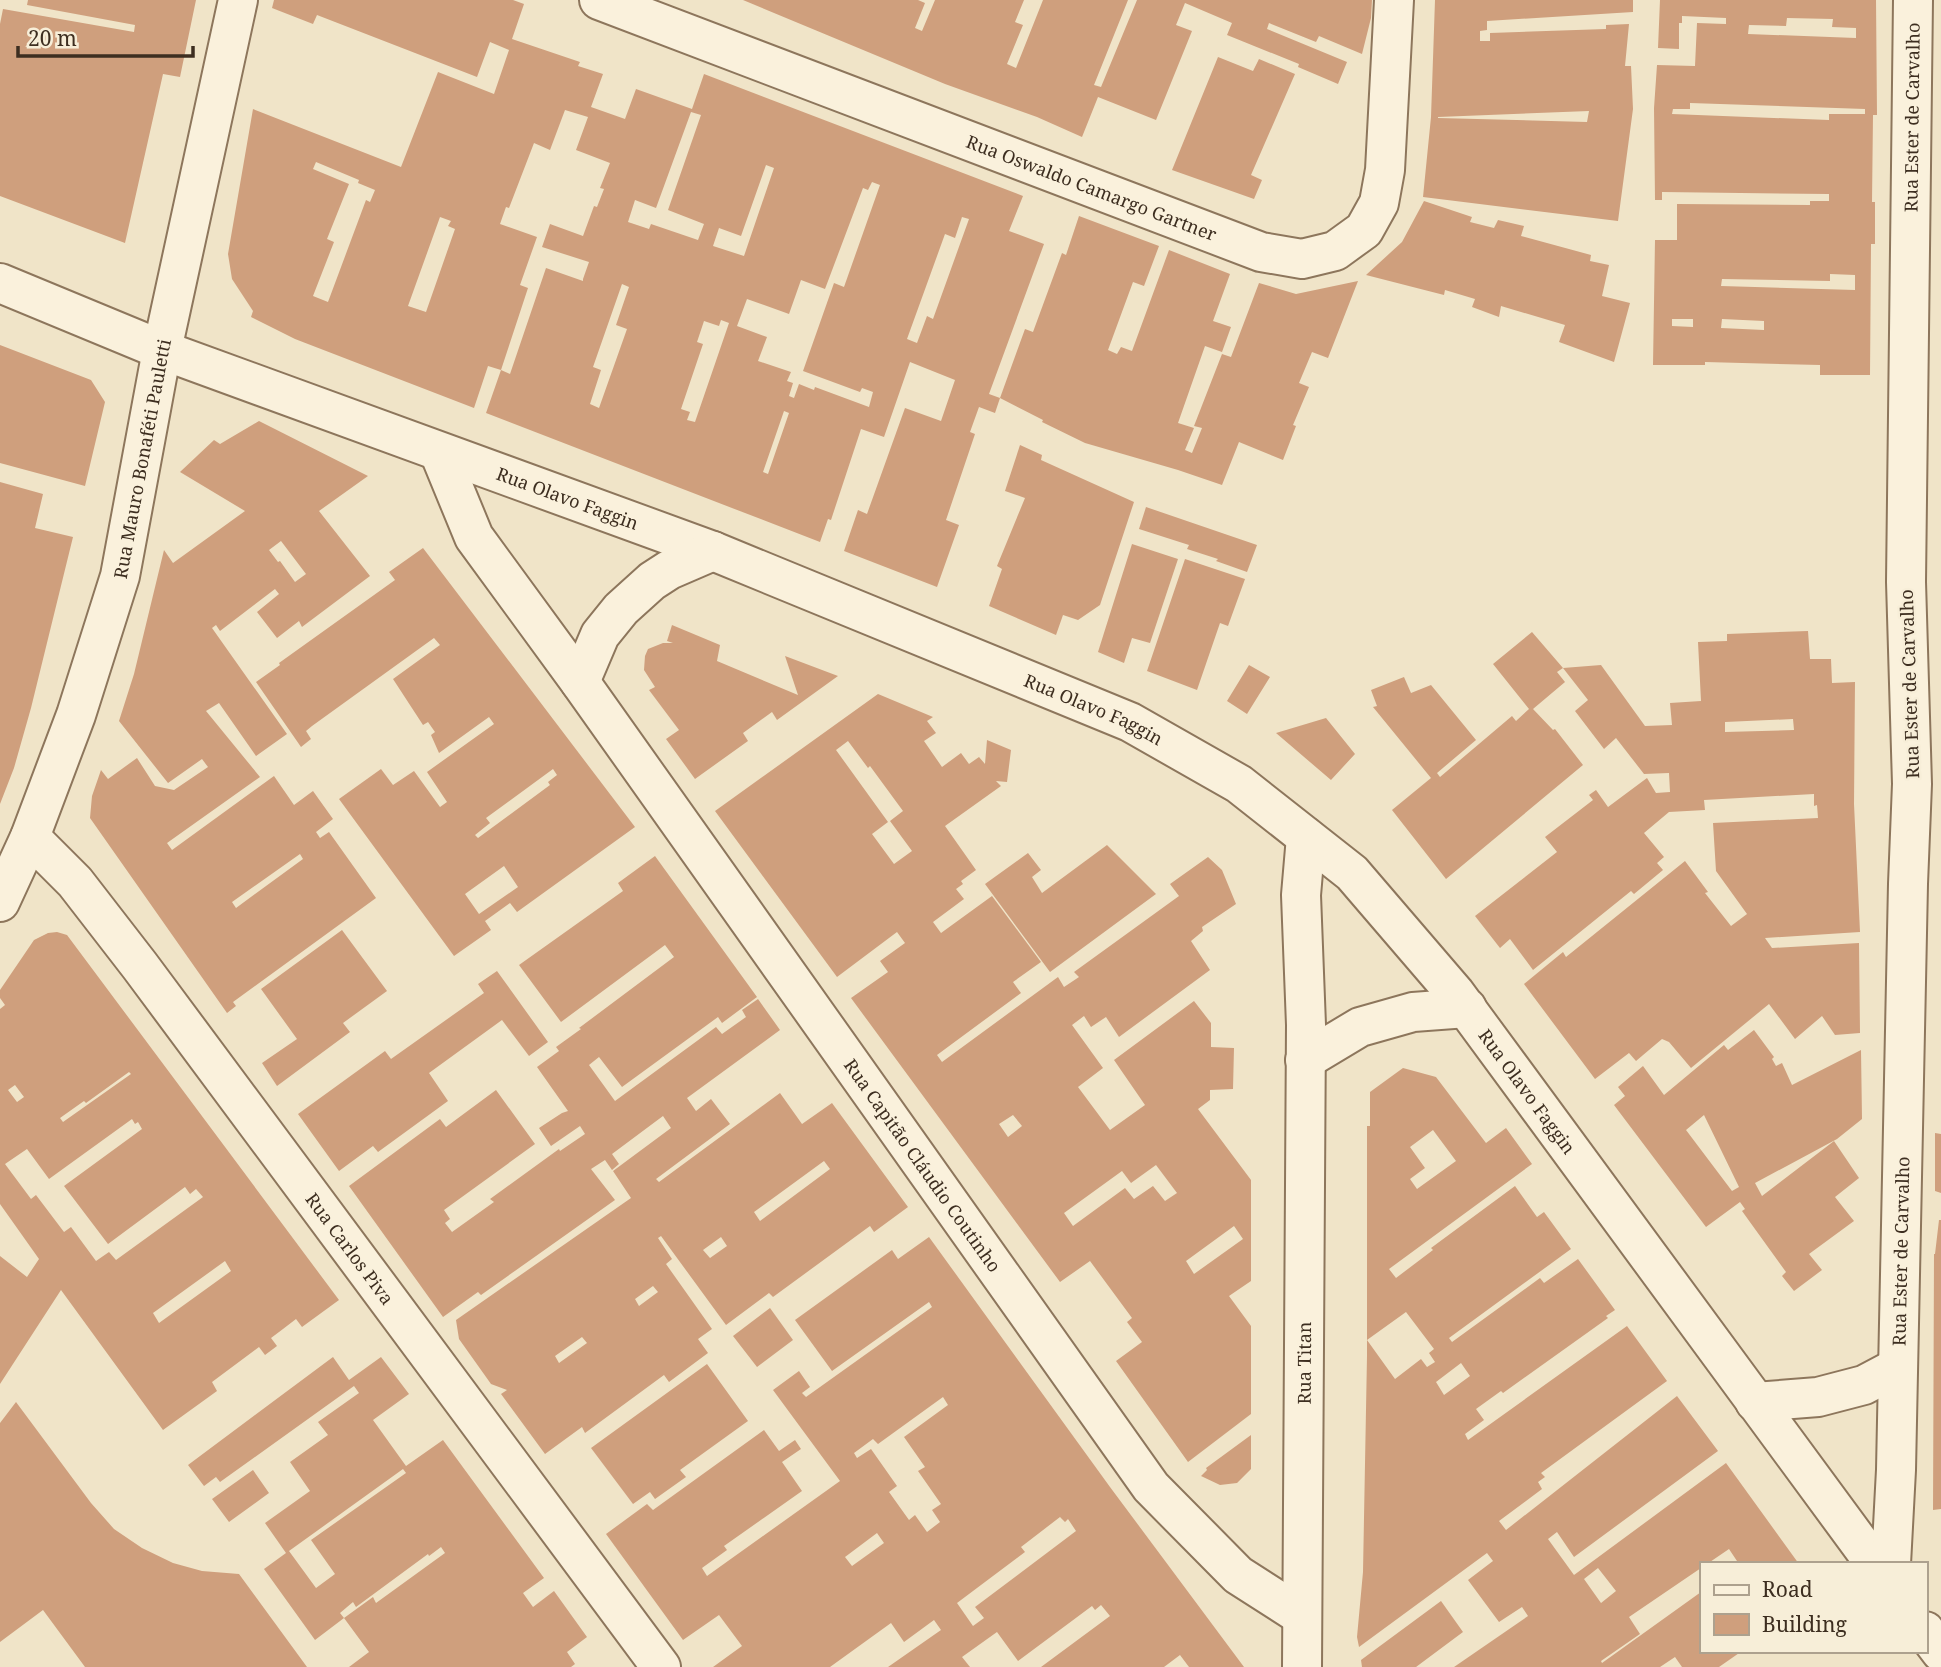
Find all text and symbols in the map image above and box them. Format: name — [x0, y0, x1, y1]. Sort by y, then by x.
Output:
scale bar — [18, 14, 192, 58]
street label: Rua Ester de Carvalho — [1898, 22, 1925, 212]
text: 20 m — [28, 24, 77, 52]
street label: Rua Oswaldo Camargo Gartner — [963, 129, 1221, 246]
street label: Rua Mauro Bonaféti Pauletti — [108, 336, 176, 581]
street label: Rua Olavo Faggin — [493, 461, 642, 535]
street label: Rua Ester de Carvalho — [1894, 589, 1924, 779]
street label: Rua Olavo Faggin — [1021, 668, 1168, 751]
street label: Rua Olavo Faggin — [1473, 1024, 1582, 1159]
street label: Rua Capitão Cláudio Coutinho — [839, 1054, 1007, 1277]
street label: Rua Ester de Carvalho — [1887, 1156, 1914, 1346]
street label: Rua Carlos Piva — [301, 1188, 400, 1309]
street label: Rua Titan — [1292, 1321, 1316, 1405]
legend — [1700, 1562, 1927, 1653]
text: Road — [1762, 1575, 1813, 1603]
text: Building — [1762, 1610, 1847, 1638]

